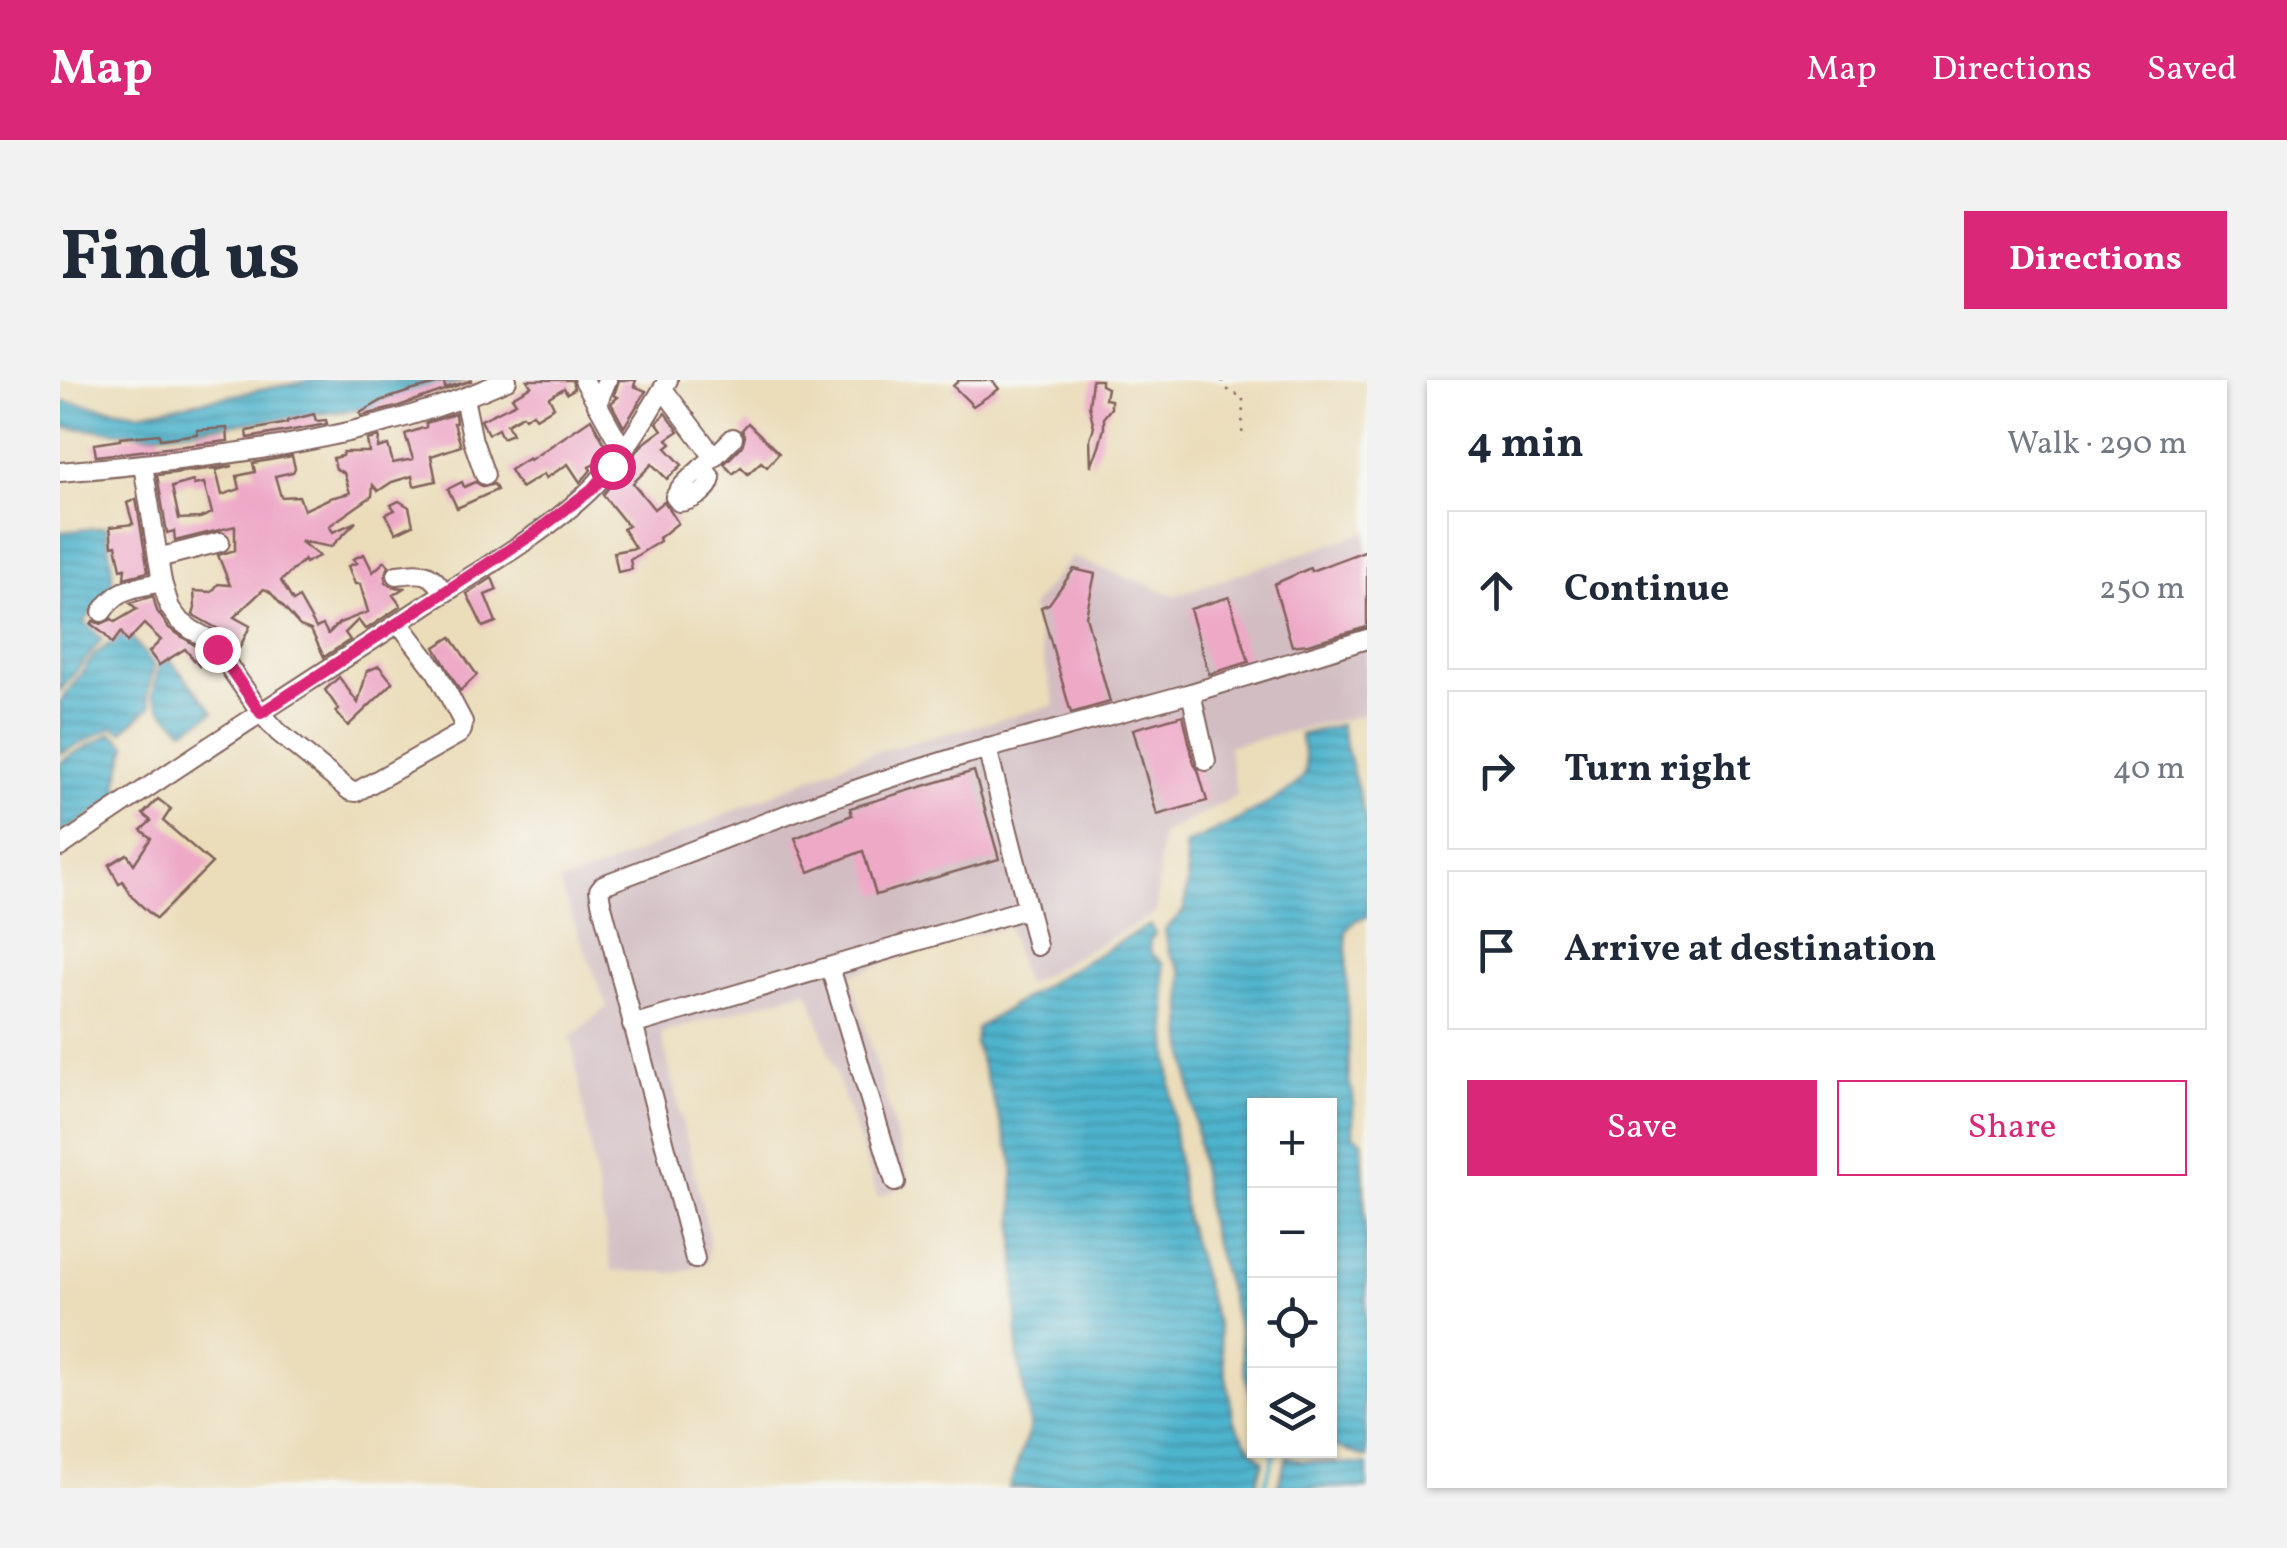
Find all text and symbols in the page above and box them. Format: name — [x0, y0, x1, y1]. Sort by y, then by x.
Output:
text: Map — [50, 37, 153, 104]
text: Map — [1806, 46, 1877, 94]
text: Directions — [1932, 46, 2092, 94]
text: Saved — [2147, 46, 2237, 94]
text: Find us — [60, 211, 300, 309]
button: Directions — [1964, 211, 2227, 309]
text: 4 min — [1467, 416, 1584, 475]
text: Walk · 290 m — [2007, 423, 2187, 467]
route start — [590, 444, 636, 490]
icon: ahead — [1469, 563, 1524, 618]
text: Continue — [1564, 564, 1729, 617]
text: 250 m — [2099, 568, 2185, 612]
route end — [195, 627, 241, 673]
icon: right — [1469, 743, 1524, 798]
text: Turn right — [1564, 744, 1751, 797]
text: 40 m — [2113, 748, 2185, 792]
icon: arrive — [1469, 923, 1524, 978]
text: Arrive at destination — [1564, 924, 1937, 977]
button: Save — [1467, 1080, 1817, 1176]
button: Share — [1837, 1080, 2187, 1176]
map controls — [1247, 1098, 1337, 1458]
button: + — [1247, 1098, 1337, 1188]
button: − — [1247, 1188, 1337, 1278]
button: locate — [1247, 1278, 1337, 1368]
button: layers — [1247, 1368, 1337, 1458]

